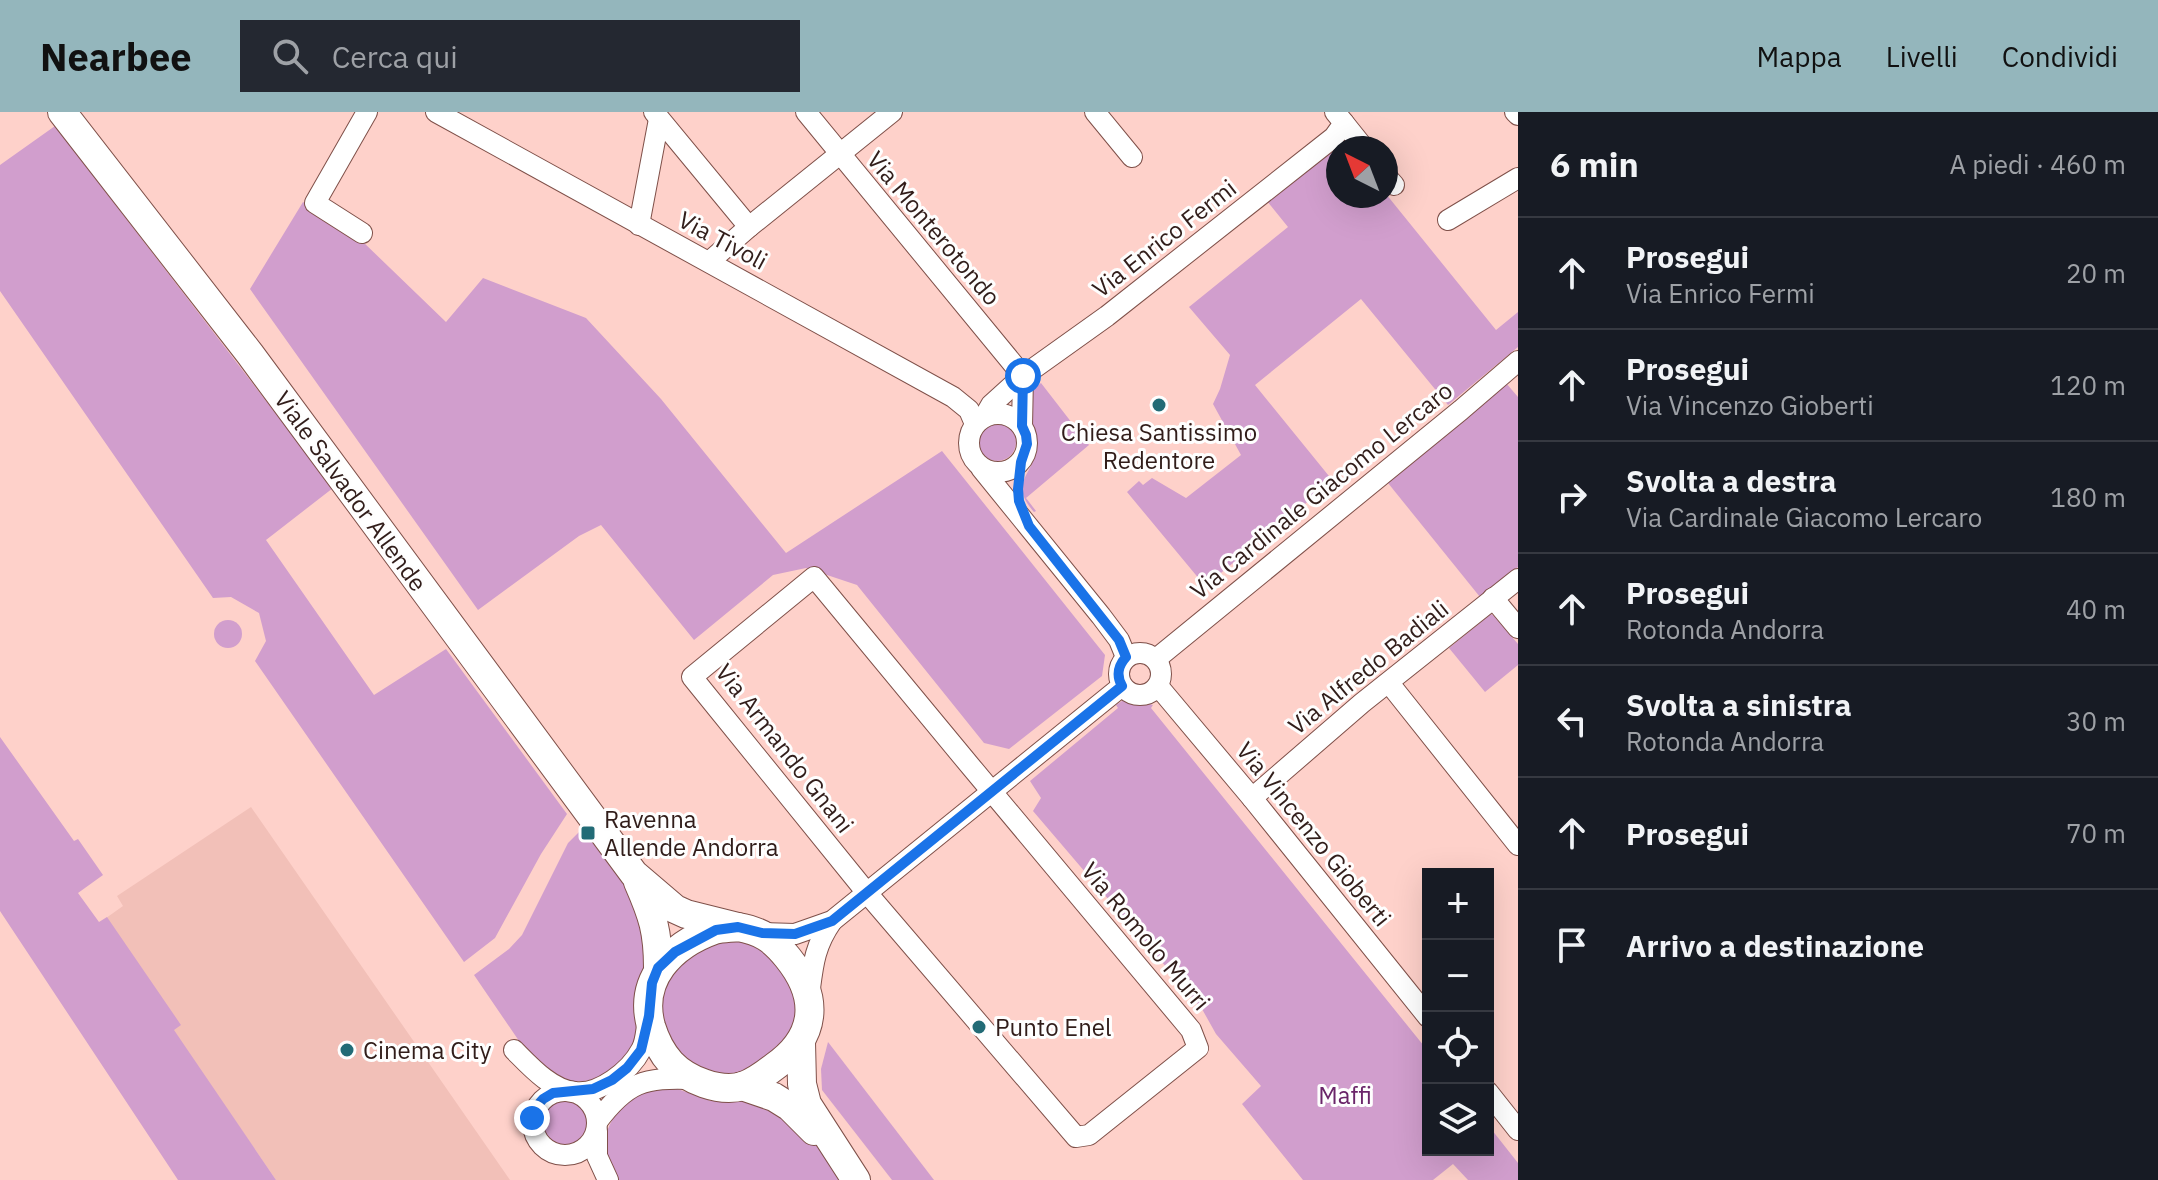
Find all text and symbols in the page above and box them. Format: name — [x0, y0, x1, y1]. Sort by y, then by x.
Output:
search box — [240, 20, 800, 92]
text: Nearbee — [40, 32, 192, 81]
icon: search — [268, 34, 312, 78]
text: Cerca qui — [332, 37, 458, 76]
text: Mappa — [1757, 38, 1842, 75]
text: Livelli — [1886, 38, 1958, 75]
text: Condividi — [2002, 38, 2118, 75]
north arrow — [1326, 136, 1398, 208]
text: 6 min — [1550, 142, 1639, 186]
street label: Via Monterotondo — [860, 144, 1008, 312]
text: A piedi · 460 m — [1949, 147, 2126, 181]
street label: Via Enrico Fermi — [1085, 172, 1243, 304]
street label: Via Tivoli — [673, 203, 773, 277]
text: Prosegui — [1626, 237, 1749, 276]
icon: ahead — [1550, 251, 1594, 295]
text: 20 m — [2066, 256, 2126, 290]
text: Via Enrico Fermi — [1626, 276, 1815, 310]
text: Prosegui — [1626, 349, 1749, 388]
route start — [1005, 358, 1041, 394]
icon: ahead — [1550, 363, 1594, 407]
text: 120 m — [2050, 368, 2126, 402]
street label: Via Cardinale Giacomo Lercaro — [1183, 374, 1459, 606]
street label: Viale Salvador Allende — [267, 384, 435, 598]
text: Via Vincenzo Gioberti — [1626, 388, 1874, 422]
marker: Chiesa Santissimo Redentore — [1150, 396, 1168, 414]
place label: Chiesa Santissimo Redentore — [1061, 416, 1257, 476]
text: Svolta a destra — [1626, 461, 1837, 500]
icon: right — [1550, 475, 1594, 519]
text: 180 m — [2050, 480, 2126, 514]
text: Via Cardinale Giacomo Lercaro — [1626, 500, 1982, 534]
text: Prosegui — [1626, 573, 1749, 612]
icon: ahead — [1550, 587, 1594, 631]
street label: Via Alfredo Badiali — [1281, 592, 1455, 742]
text: 40 m — [2066, 592, 2126, 626]
text: Rotonda Andorra — [1626, 612, 1824, 646]
street label: Via Armando Gnani — [709, 657, 861, 839]
text: Svolta a sinistra — [1626, 685, 1852, 724]
icon: left — [1550, 699, 1594, 743]
text: 30 m — [2066, 704, 2126, 738]
text: Rotonda Andorra — [1626, 724, 1824, 758]
street label: Via Vincenzo Gioberti — [1230, 735, 1398, 933]
place label: Ravenna Allende Andorra — [604, 803, 779, 863]
icon: ahead — [1550, 811, 1594, 855]
text: Prosegui — [1626, 814, 1749, 853]
text: 70 m — [2066, 816, 2126, 850]
marker: Ravenna Allende Andorra — [579, 824, 597, 842]
street label: Via Romolo Murri — [1075, 855, 1217, 1017]
map controls — [1422, 868, 1494, 1156]
button: + — [1422, 868, 1494, 940]
icon: arrive — [1550, 923, 1594, 967]
text: Arrivo a destinazione — [1626, 926, 1924, 965]
button: − — [1422, 940, 1494, 1012]
place label: Punto Enel — [995, 1011, 1112, 1043]
button: locate — [1422, 1012, 1494, 1084]
marker: Punto Enel — [970, 1018, 988, 1036]
place label: Cinema City — [363, 1034, 491, 1066]
marker: Cinema City — [338, 1041, 356, 1059]
park label: Maffi — [1318, 1079, 1372, 1111]
button: layers — [1422, 1084, 1494, 1156]
route end — [514, 1100, 550, 1136]

